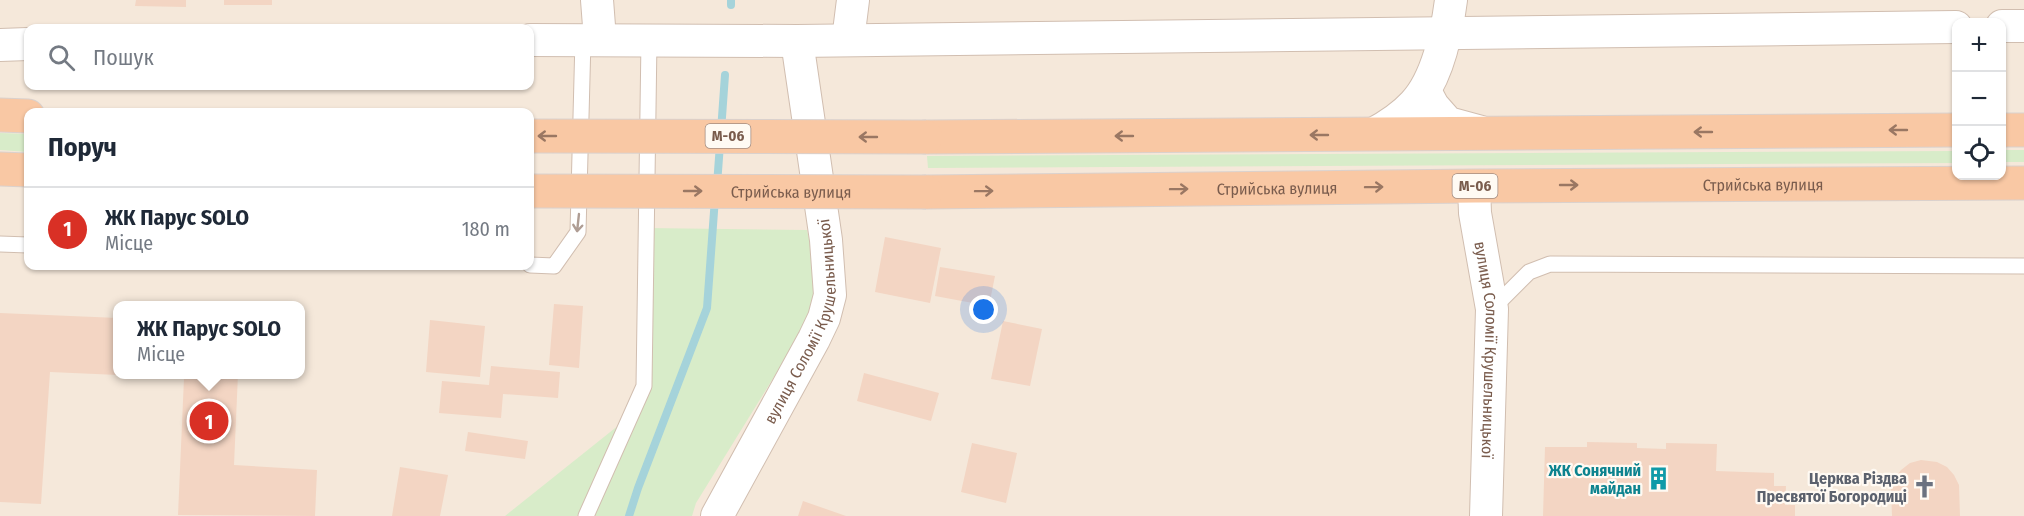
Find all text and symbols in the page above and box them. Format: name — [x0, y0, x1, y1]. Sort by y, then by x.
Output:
map controls — [1952, 18, 2006, 180]
button: + — [1952, 18, 2006, 72]
search box — [24, 24, 534, 90]
icon: search — [45, 41, 78, 74]
text: Пошук — [93, 44, 154, 71]
button: − — [1952, 72, 2006, 126]
road number: М-06 — [706, 124, 750, 148]
one-way arrow — [1889, 125, 1909, 136]
one-way arrow — [1694, 126, 1714, 138]
button: locate — [1952, 126, 2006, 180]
one-way arrow — [1310, 129, 1330, 141]
one-way arrow — [537, 130, 557, 142]
one-way arrow — [1115, 130, 1135, 142]
one-way arrow — [858, 131, 878, 143]
text: Поруч — [48, 132, 117, 163]
road number: М-06 — [1452, 174, 1498, 198]
street label: Стрийська вулиця — [1703, 175, 1823, 194]
street label: Стрийська вулиця — [1217, 178, 1337, 198]
one-way arrow — [1559, 179, 1579, 191]
one-way arrow — [1364, 181, 1384, 193]
street label: Стрийська вулиця — [731, 182, 851, 201]
one-way arrow — [1169, 183, 1189, 195]
one-way arrow — [682, 185, 702, 197]
one-way arrow — [974, 185, 994, 197]
text: ЖК Парус SOLO — [105, 204, 249, 231]
one-way arrow — [572, 213, 583, 233]
text: 1 — [63, 217, 72, 241]
text: 180 m — [462, 217, 510, 241]
street label: вулиця Соломії Крушельницької — [760, 217, 839, 427]
text: Місце — [105, 231, 153, 255]
street label: вулиця Соломії Крушельницької — [1471, 240, 1502, 460]
your location — [969, 295, 998, 324]
popup — [113, 301, 305, 379]
text: ЖК Парус SOLO — [137, 315, 281, 342]
text: Місце — [137, 342, 185, 366]
pin: 1 — [190, 398, 228, 444]
place label: ЖК Сонячний майдан — [1548, 461, 1641, 498]
building icon: ЖК Сонячний майдан — [1646, 466, 1672, 492]
place label: Церква Різдва Пресвятої Богородиці — [1757, 469, 1907, 506]
church icon: Церква Різдва Пресвятої Богородиці — [1912, 474, 1938, 500]

